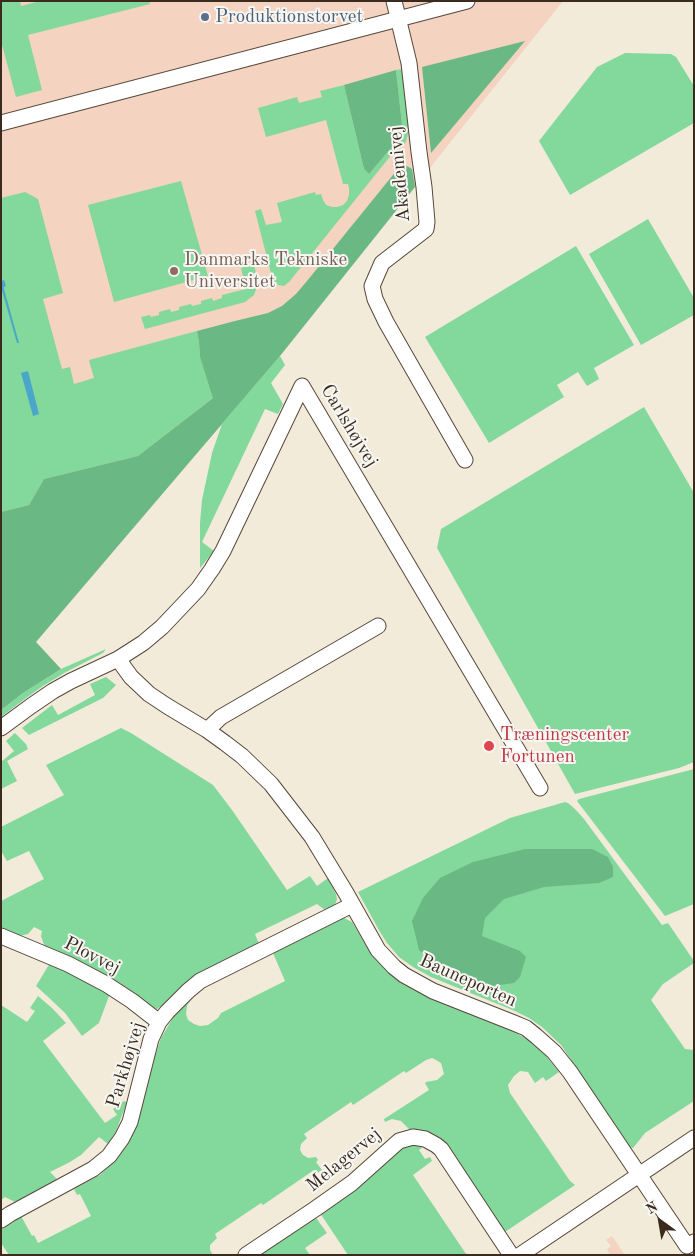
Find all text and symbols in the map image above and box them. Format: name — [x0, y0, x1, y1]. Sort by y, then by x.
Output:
place label: Produktionstorvet — [215, 6, 363, 28]
marker: Produktionstorvet — [199, 11, 211, 23]
street label: Akademivej — [384, 125, 416, 223]
place label: Danmarks Tekniske Universitet — [184, 249, 347, 293]
marker: Danmarks Tekniske Universitet — [168, 265, 180, 277]
street label: Carlshøjvej — [315, 380, 383, 472]
place label: Træningscenter Fortunen — [500, 724, 629, 768]
marker: Træningscenter Fortunen — [482, 739, 496, 753]
street label: Plovvej — [60, 932, 124, 980]
street label: Bauneporten — [416, 949, 520, 1013]
street label: Parkhøjvej — [102, 1019, 150, 1111]
street label: Melagervej — [302, 1123, 386, 1197]
north arrow — [635, 1196, 685, 1246]
text: N — [644, 1200, 660, 1217]

